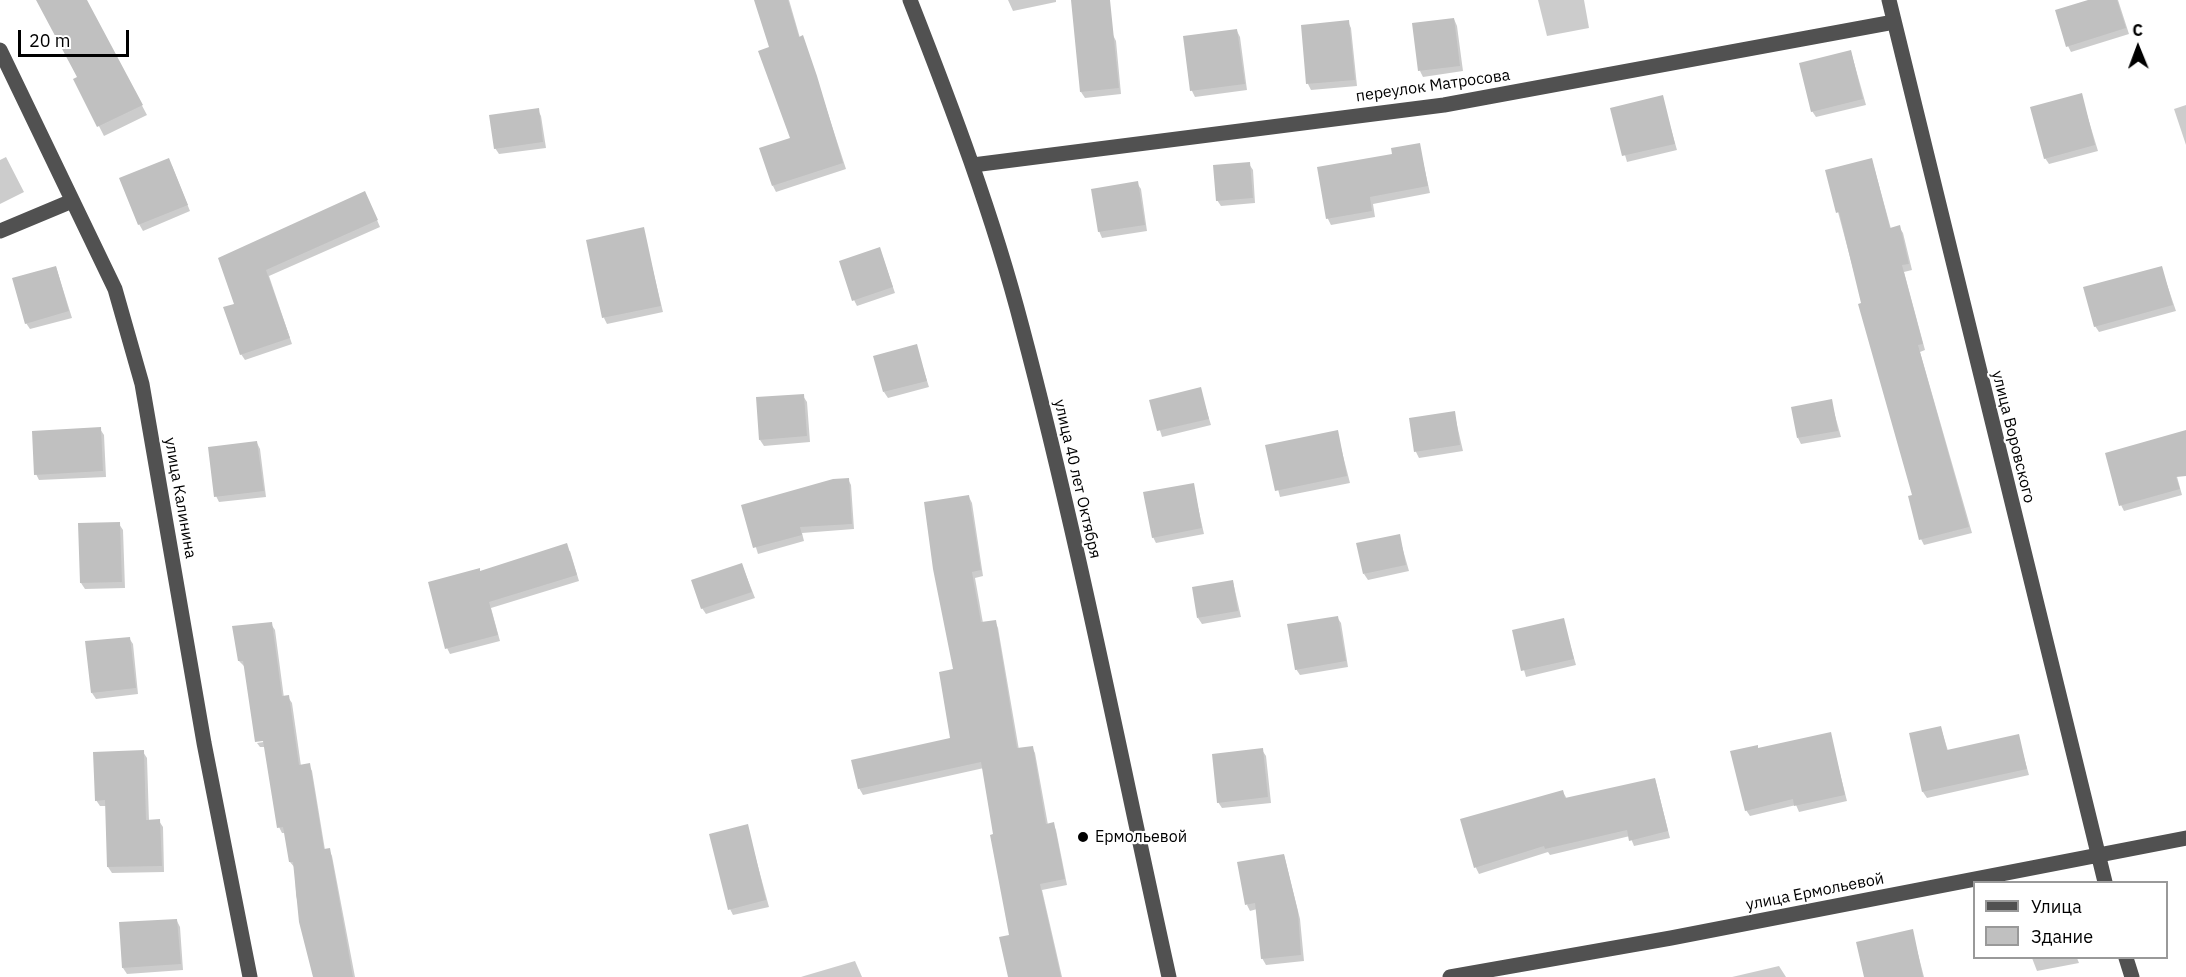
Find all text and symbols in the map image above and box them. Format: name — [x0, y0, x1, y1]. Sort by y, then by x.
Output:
scale bar — [21, 18, 132, 56]
north arrow — [2108, 18, 2168, 78]
text: С — [2132, 20, 2143, 40]
text: 20 m — [29, 29, 71, 52]
street label: переулок Матросова — [1355, 66, 1511, 106]
street label: улица Воровского — [1987, 369, 2039, 505]
street label: улица 40 лет Октября — [1049, 397, 1105, 561]
street label: улица Калинина — [160, 436, 200, 560]
place label: Ермольевой — [1095, 827, 1187, 847]
marker: Ермольевой — [1076, 830, 1090, 844]
street label: улица Ермольевой — [1744, 869, 1886, 915]
legend — [1973, 881, 2168, 959]
text: Улица — [2031, 895, 2082, 918]
text: Здание — [2031, 925, 2093, 948]

